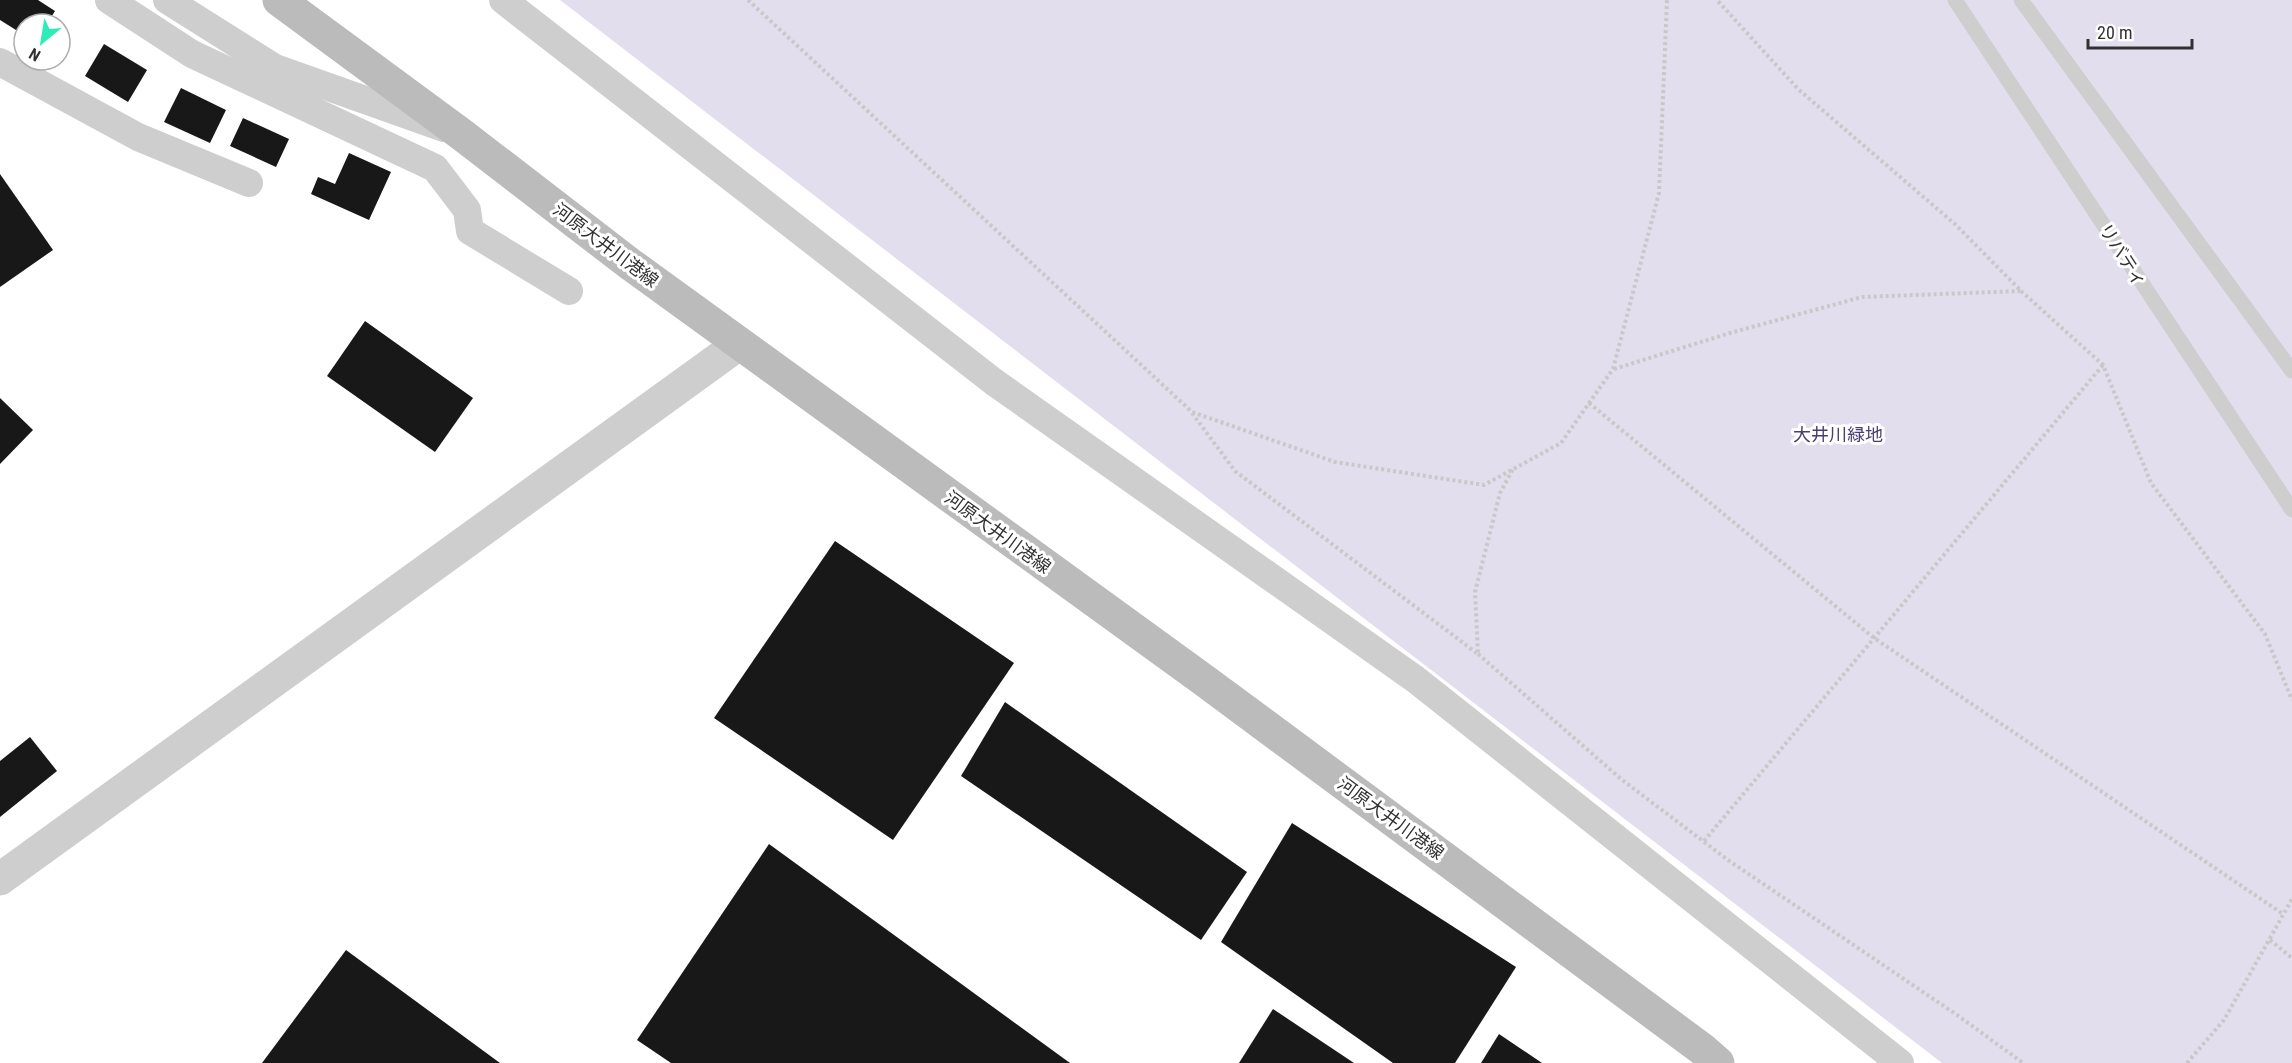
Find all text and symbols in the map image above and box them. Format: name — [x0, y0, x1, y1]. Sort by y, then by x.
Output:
north arrow — [12, 12, 72, 72]
scale bar — [2088, 12, 2192, 50]
text: 20 m — [2097, 22, 2132, 43]
text: N — [26, 44, 44, 65]
street label: 河原大井川港線 — [549, 199, 663, 291]
street label: リバティ — [2095, 220, 2151, 290]
park label: 大井川緑地 — [1793, 424, 1883, 445]
street label: 河原大井川港線 — [941, 486, 1055, 578]
street label: 河原大井川港線 — [1334, 772, 1448, 864]

